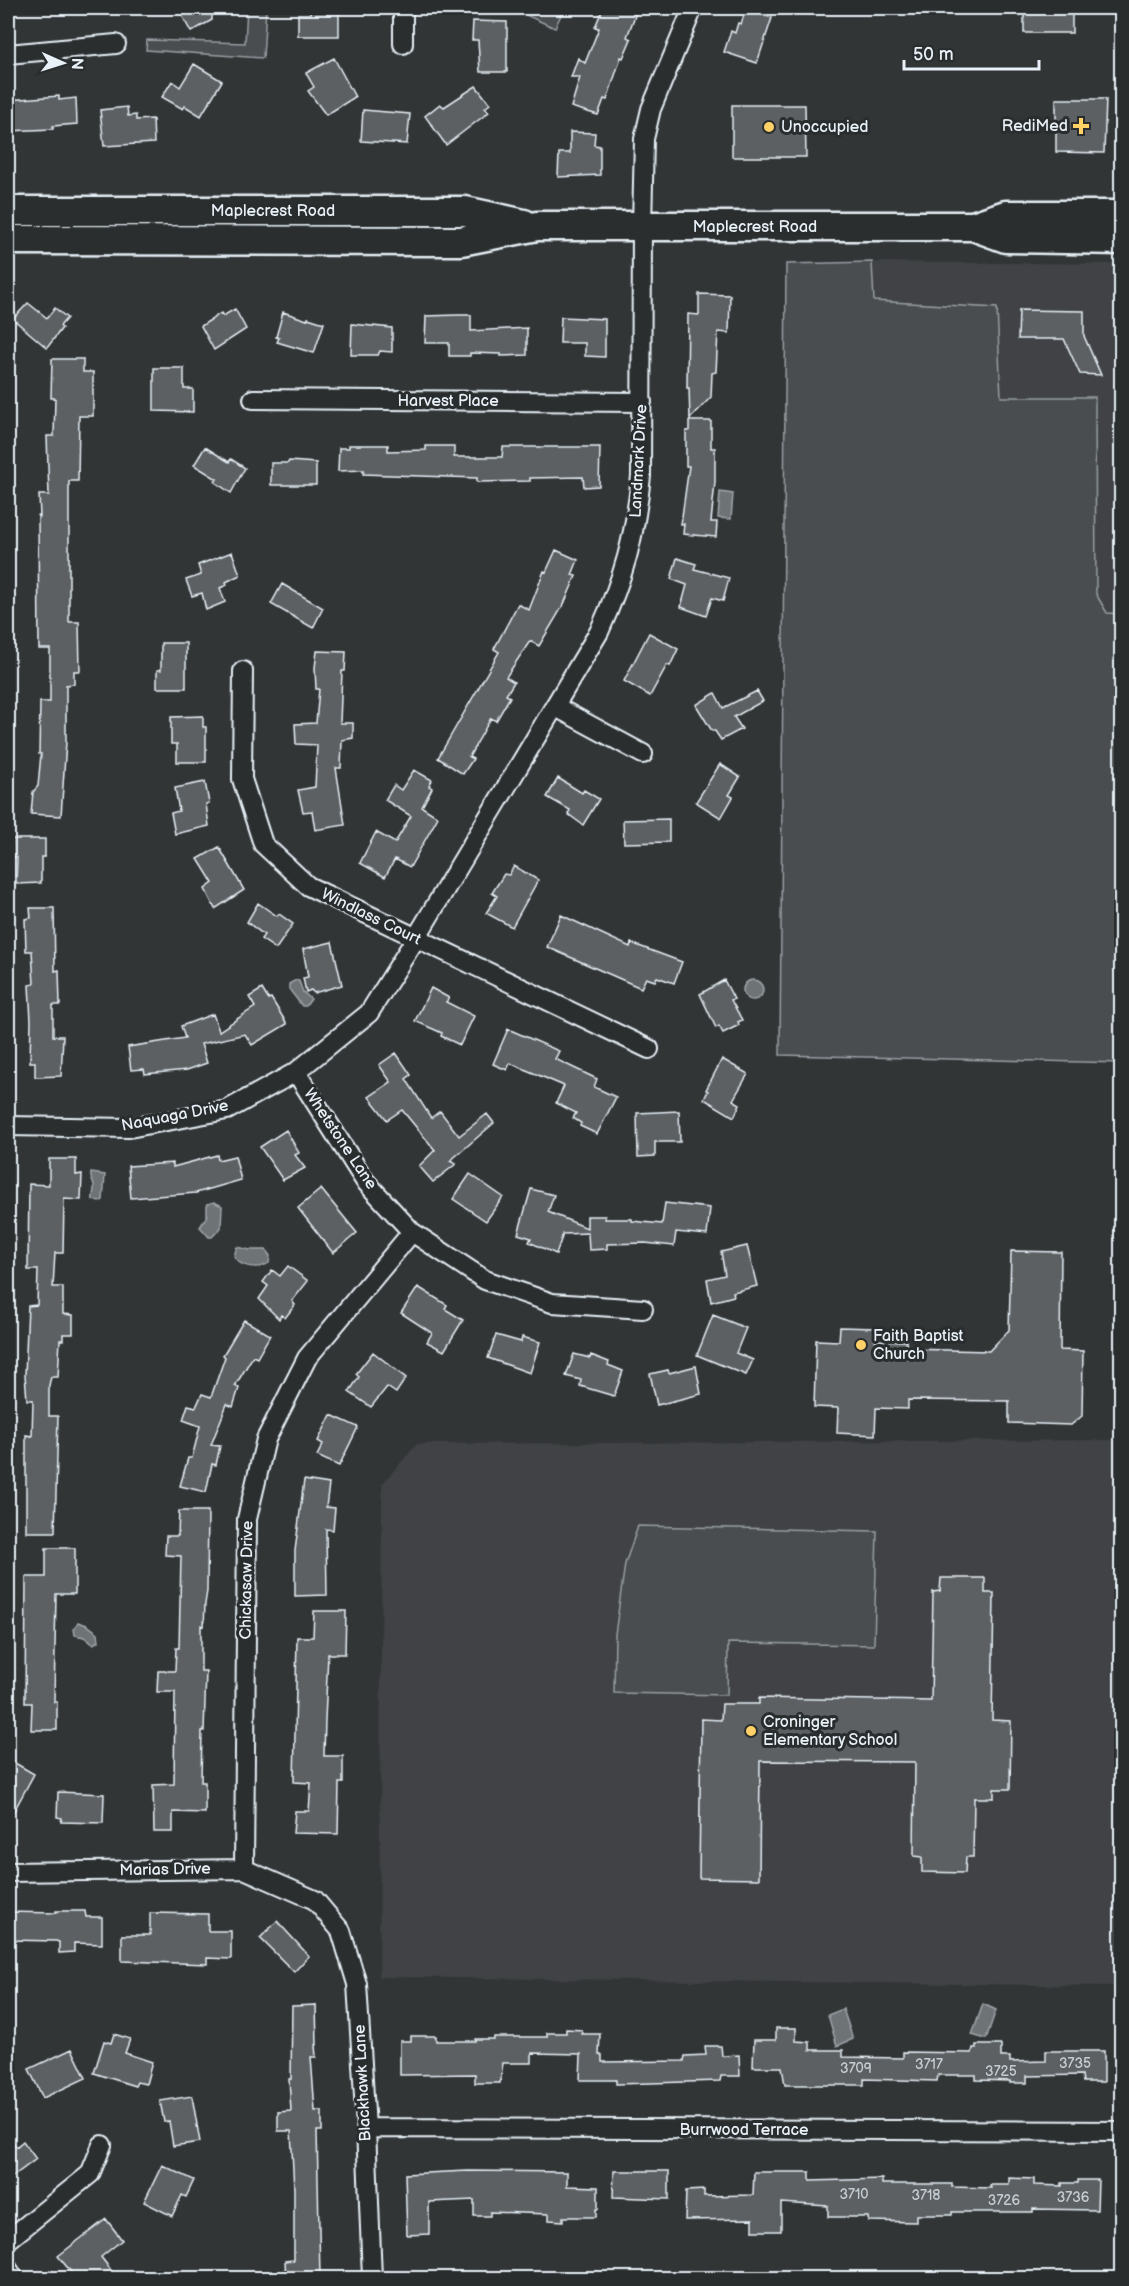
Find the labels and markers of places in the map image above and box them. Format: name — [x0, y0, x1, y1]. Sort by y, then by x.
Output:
place label: RediMed — [1002, 117, 1068, 136]
marker: RediMed — [1072, 117, 1090, 135]
place label: Unoccupied — [781, 118, 868, 137]
marker: Unoccupied — [762, 120, 776, 134]
place label: Faith Baptist Church — [873, 1327, 964, 1364]
marker: Faith Baptist Church — [854, 1338, 868, 1352]
place label: Croninger Elementary School — [763, 1713, 897, 1750]
marker: Croninger Elementary School — [744, 1724, 758, 1738]

